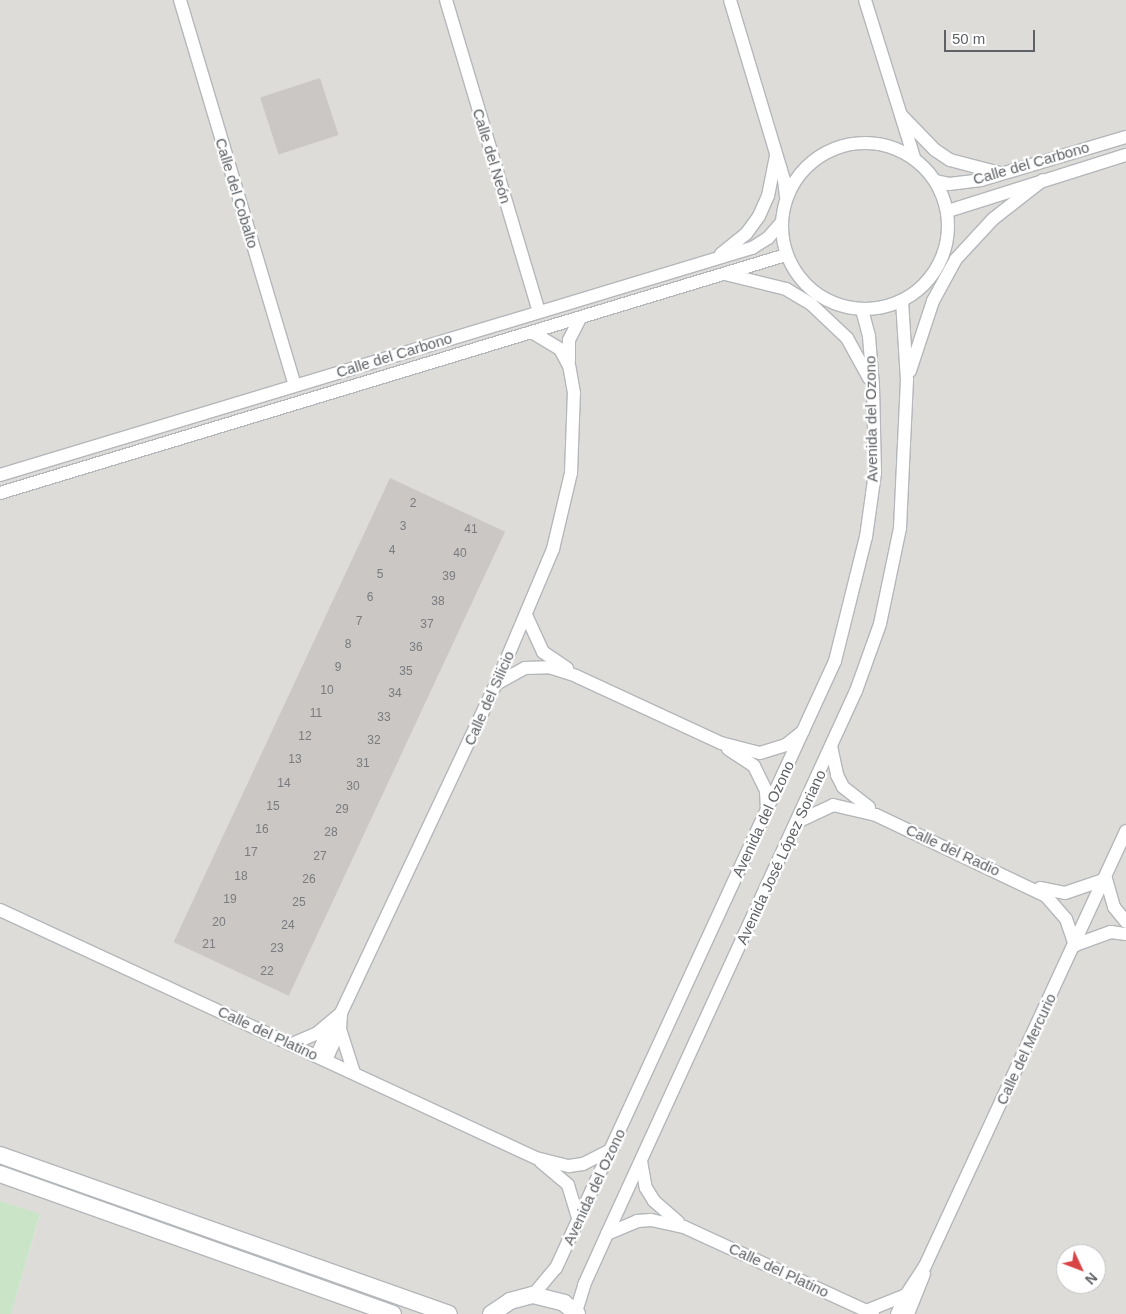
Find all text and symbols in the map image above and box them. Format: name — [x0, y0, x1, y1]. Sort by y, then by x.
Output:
scale bar — [946, 20, 1037, 52]
text: 50 m — [952, 30, 985, 47]
street label: Calle del Neón — [469, 106, 515, 206]
street label: Calle del Cobalto — [212, 136, 262, 250]
street label: Calle del Carbono — [971, 138, 1091, 188]
street label: Calle del Carbono — [334, 329, 454, 381]
street label: Avenida del Ozono — [861, 356, 881, 482]
house number: 2 — [410, 497, 416, 511]
house number: 3 — [400, 520, 406, 534]
house number: 41 — [464, 523, 478, 537]
house number: 4 — [389, 544, 395, 558]
house number: 40 — [453, 547, 467, 561]
house number: 5 — [377, 568, 383, 582]
house number: 39 — [442, 570, 456, 584]
house number: 6 — [367, 591, 373, 605]
house number: 38 — [431, 595, 445, 609]
house number: 7 — [356, 615, 362, 629]
house number: 37 — [420, 618, 434, 632]
house number: 8 — [345, 638, 351, 652]
house number: 36 — [409, 641, 423, 655]
street label: Calle del Silicio — [460, 648, 518, 748]
house number: 9 — [335, 661, 341, 675]
house number: 35 — [399, 665, 413, 679]
house number: 10 — [320, 684, 334, 698]
house number: 34 — [388, 687, 402, 701]
house number: 11 — [310, 707, 322, 721]
house number: 33 — [377, 711, 391, 725]
house number: 12 — [298, 730, 312, 744]
house number: 32 — [367, 734, 381, 748]
house number: 13 — [288, 753, 302, 767]
house number: 31 — [356, 757, 370, 771]
street label: Avenida del Ozono — [728, 758, 798, 880]
street label: Avenida José López Soriano — [733, 767, 829, 947]
house number: 14 — [277, 777, 291, 791]
house number: 30 — [346, 780, 360, 794]
house number: 15 — [266, 800, 280, 814]
house number: 29 — [335, 803, 349, 817]
street label: Calle del Radio — [903, 820, 1003, 880]
house number: 16 — [255, 823, 269, 837]
house number: 28 — [324, 826, 338, 840]
house number: 17 — [244, 846, 258, 860]
house number: 27 — [313, 850, 327, 864]
house number: 18 — [234, 870, 248, 884]
house number: 26 — [302, 873, 316, 887]
house number: 19 — [223, 893, 237, 907]
house number: 25 — [292, 896, 306, 910]
house number: 20 — [212, 916, 226, 930]
house number: 24 — [281, 919, 295, 933]
house number: 21 — [202, 938, 216, 952]
house number: 23 — [270, 942, 284, 956]
house number: 22 — [260, 965, 274, 979]
street label: Calle del Mercurio — [992, 990, 1060, 1108]
street label: Calle del Platino — [215, 1002, 321, 1064]
street label: Avenida del Ozono — [559, 1126, 629, 1248]
street label: Calle del Platino — [726, 1239, 832, 1301]
north arrow — [1056, 1244, 1106, 1294]
text: N — [1082, 1269, 1101, 1288]

